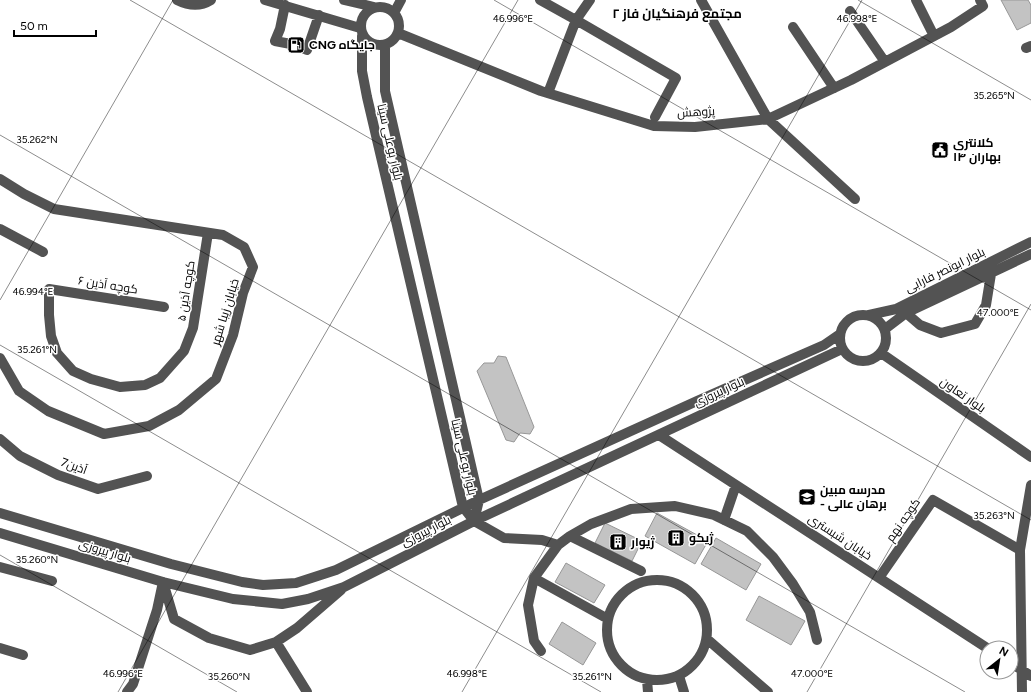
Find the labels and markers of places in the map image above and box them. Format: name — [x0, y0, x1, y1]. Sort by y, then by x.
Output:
fuel station icon: CNG جایگاه — [286, 35, 306, 55]
place label: CNG جایگاه — [309, 38, 375, 52]
place label: کلانتری ۱۴ بهاران — [953, 136, 1001, 165]
public building icon: کلانتری ۱۴ بهاران — [930, 140, 950, 160]
place label: مدرسه مبین - برهان عالی — [820, 483, 887, 512]
school or university icon: مدرسه مبین - برهان عالی — [797, 487, 817, 507]
building icon: ژیکو — [666, 528, 686, 548]
place label: ژیکو — [689, 531, 714, 546]
building icon: ژیوار — [608, 532, 628, 552]
place label: ژیوار — [630, 535, 655, 550]

